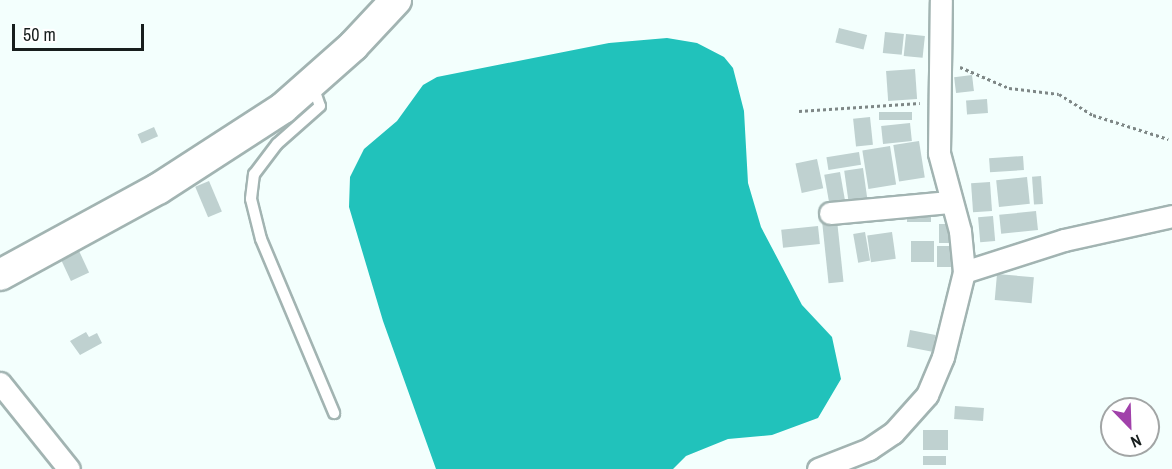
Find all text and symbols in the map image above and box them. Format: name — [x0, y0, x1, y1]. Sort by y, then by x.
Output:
scale bar — [15, 12, 147, 50]
text: 50 m — [23, 22, 56, 47]
north arrow — [1100, 397, 1160, 457]
text: N — [1128, 430, 1145, 454]

